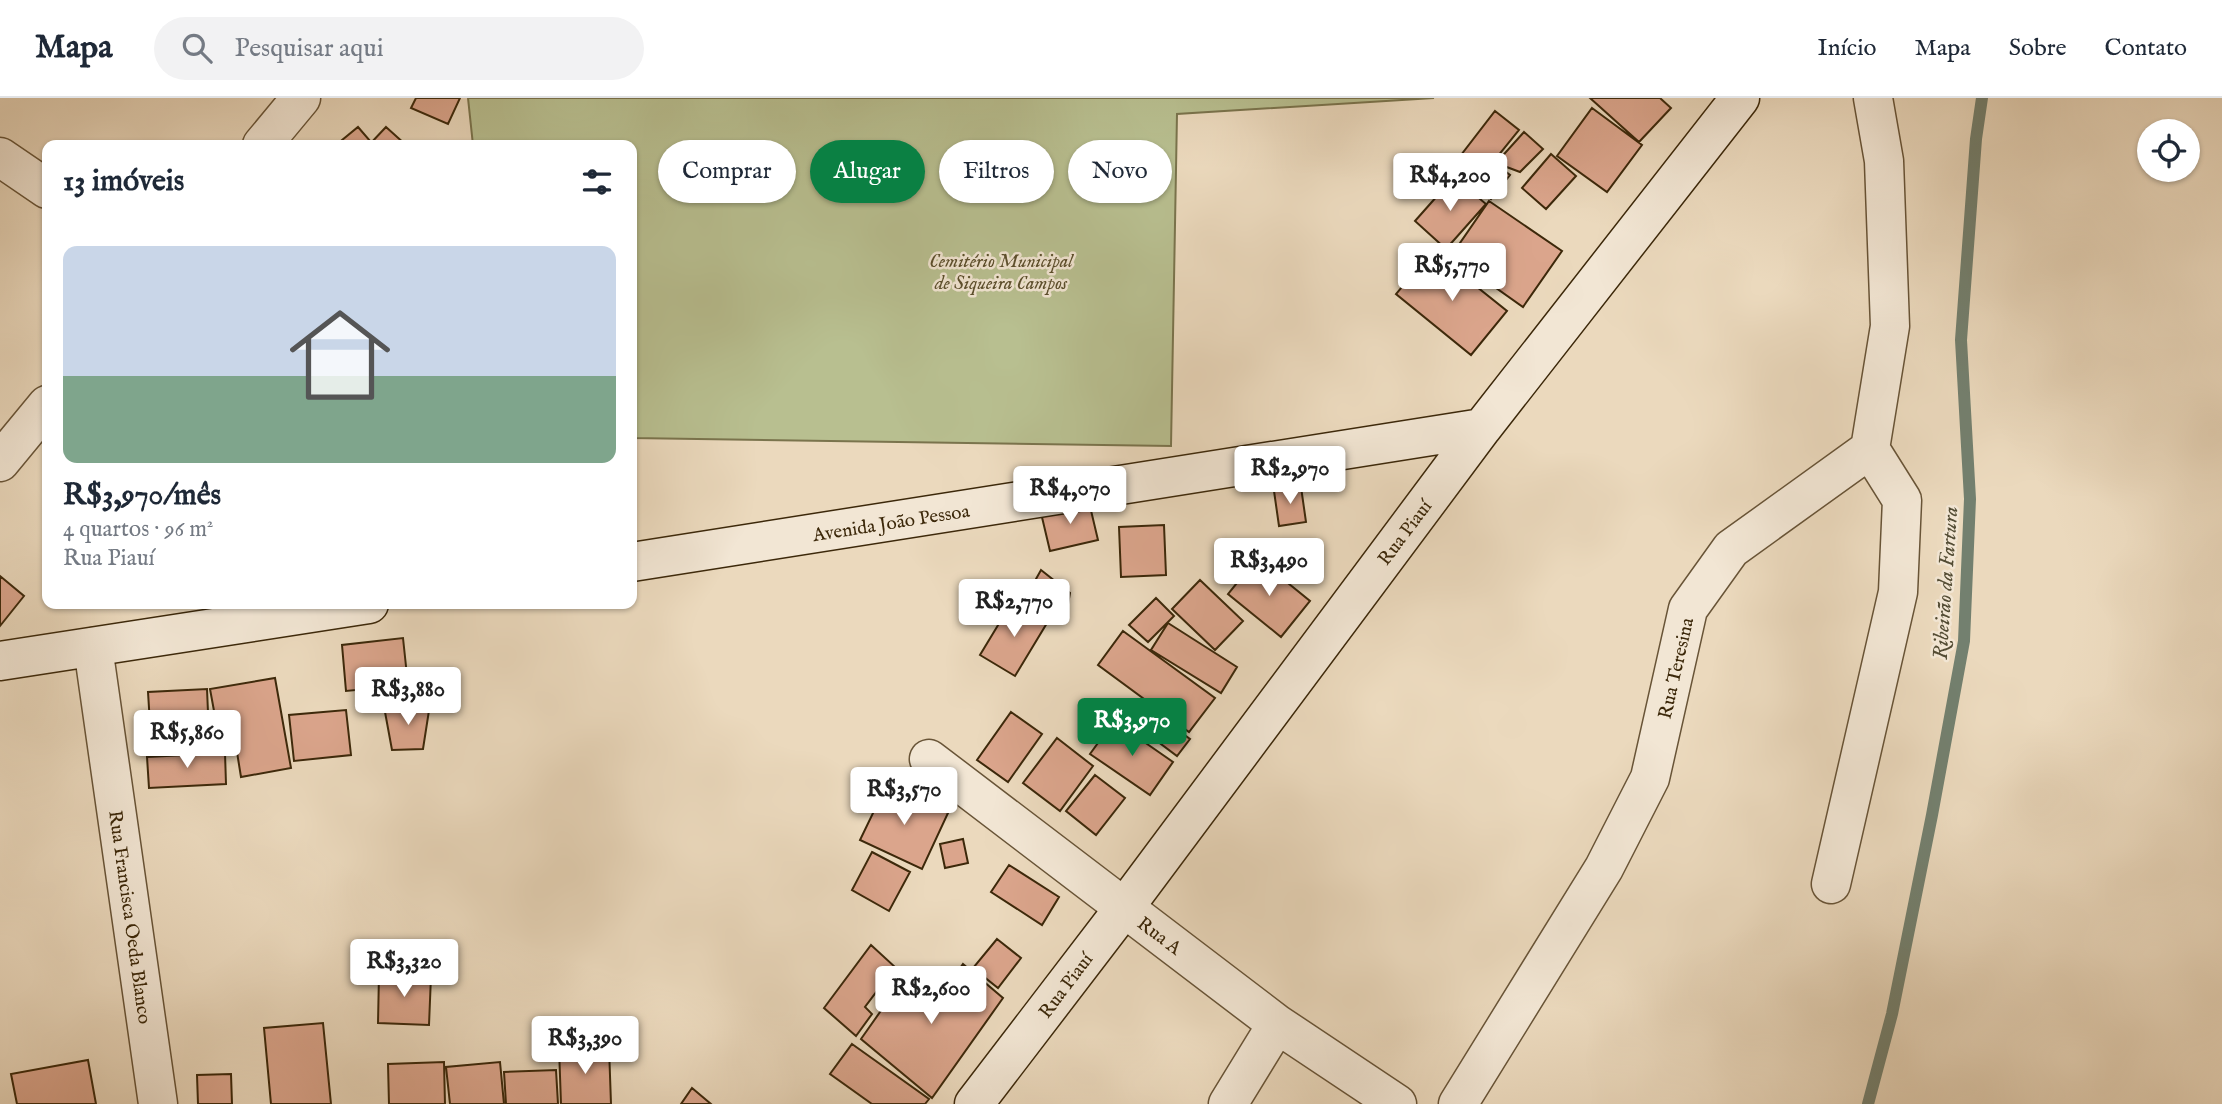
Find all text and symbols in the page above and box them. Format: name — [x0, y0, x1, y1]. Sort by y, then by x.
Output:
search box — [154, 17, 644, 80]
text: Mapa — [35, 27, 112, 69]
icon: search — [178, 29, 216, 67]
text: Pesquisar aqui — [234, 32, 384, 65]
text: Início — [1817, 33, 1876, 64]
text: Mapa — [1914, 33, 1971, 64]
text: Sobre — [2009, 33, 2067, 64]
text: Contato — [2105, 33, 2187, 64]
map controls — [2137, 119, 2200, 182]
button: locate — [2137, 119, 2200, 182]
chip: Comprar — [658, 140, 796, 203]
chip: Alugar — [810, 140, 925, 203]
chip: Filtros — [939, 140, 1054, 203]
chip: Novo — [1068, 140, 1172, 203]
pin: R$4,200 — [1385, 153, 1515, 213]
text: R$4,200 — [1409, 161, 1491, 190]
text: 13 imóveis — [63, 163, 184, 201]
icon: filters — [578, 163, 616, 201]
pin: R$5,770 — [1387, 244, 1517, 303]
park label: Cemitério Municipal de Siqueira Campos — [929, 250, 1074, 296]
text: R$5,770 — [1414, 251, 1490, 280]
icon: home — [277, 292, 403, 418]
pin: R$2,970 — [1225, 446, 1355, 506]
text: R$2,970 — [1250, 454, 1330, 483]
pin: R$4,070 — [1005, 466, 1135, 526]
text: R$4,070 — [1029, 474, 1111, 503]
text: R$3,970/mês — [63, 477, 221, 515]
street label: Rua Piauí — [1373, 494, 1439, 571]
street label: Avenida João Pessoa — [810, 500, 972, 548]
water label: Ribeirão da Fartura — [1928, 506, 1965, 661]
text: 4 quartos · 96 m² — [63, 515, 213, 544]
pin: R$3,490 — [1204, 538, 1334, 598]
text: Rua Piauí — [63, 544, 155, 573]
text: R$3,490 — [1230, 546, 1308, 575]
pin: R$2,770 — [949, 580, 1079, 639]
text: R$2,770 — [975, 587, 1053, 616]
street label: Rua Teresina — [1654, 615, 1700, 721]
pin: R$3,880 — [343, 668, 473, 727]
text: R$3,880 — [371, 675, 445, 704]
pin: R$3,970 — [1067, 698, 1197, 758]
text: R$3,970 — [1094, 706, 1170, 735]
pin: R$5,860 — [122, 710, 252, 770]
text: R$5,860 — [150, 718, 224, 747]
pin: R$3,570 — [839, 768, 969, 827]
text: R$3,570 — [866, 775, 942, 804]
street label: Rua Francisca Oeda Blanco — [102, 809, 156, 1026]
street label: Rua A — [1132, 912, 1187, 962]
pin: R$3,320 — [339, 940, 469, 999]
text: R$3,320 — [366, 947, 442, 976]
street label: Rua Piauí — [1034, 947, 1100, 1024]
pin: R$2,600 — [866, 967, 996, 1026]
text: R$2,600 — [891, 974, 971, 1003]
pin: R$3,390 — [520, 1016, 650, 1076]
text: R$3,390 — [548, 1024, 622, 1053]

